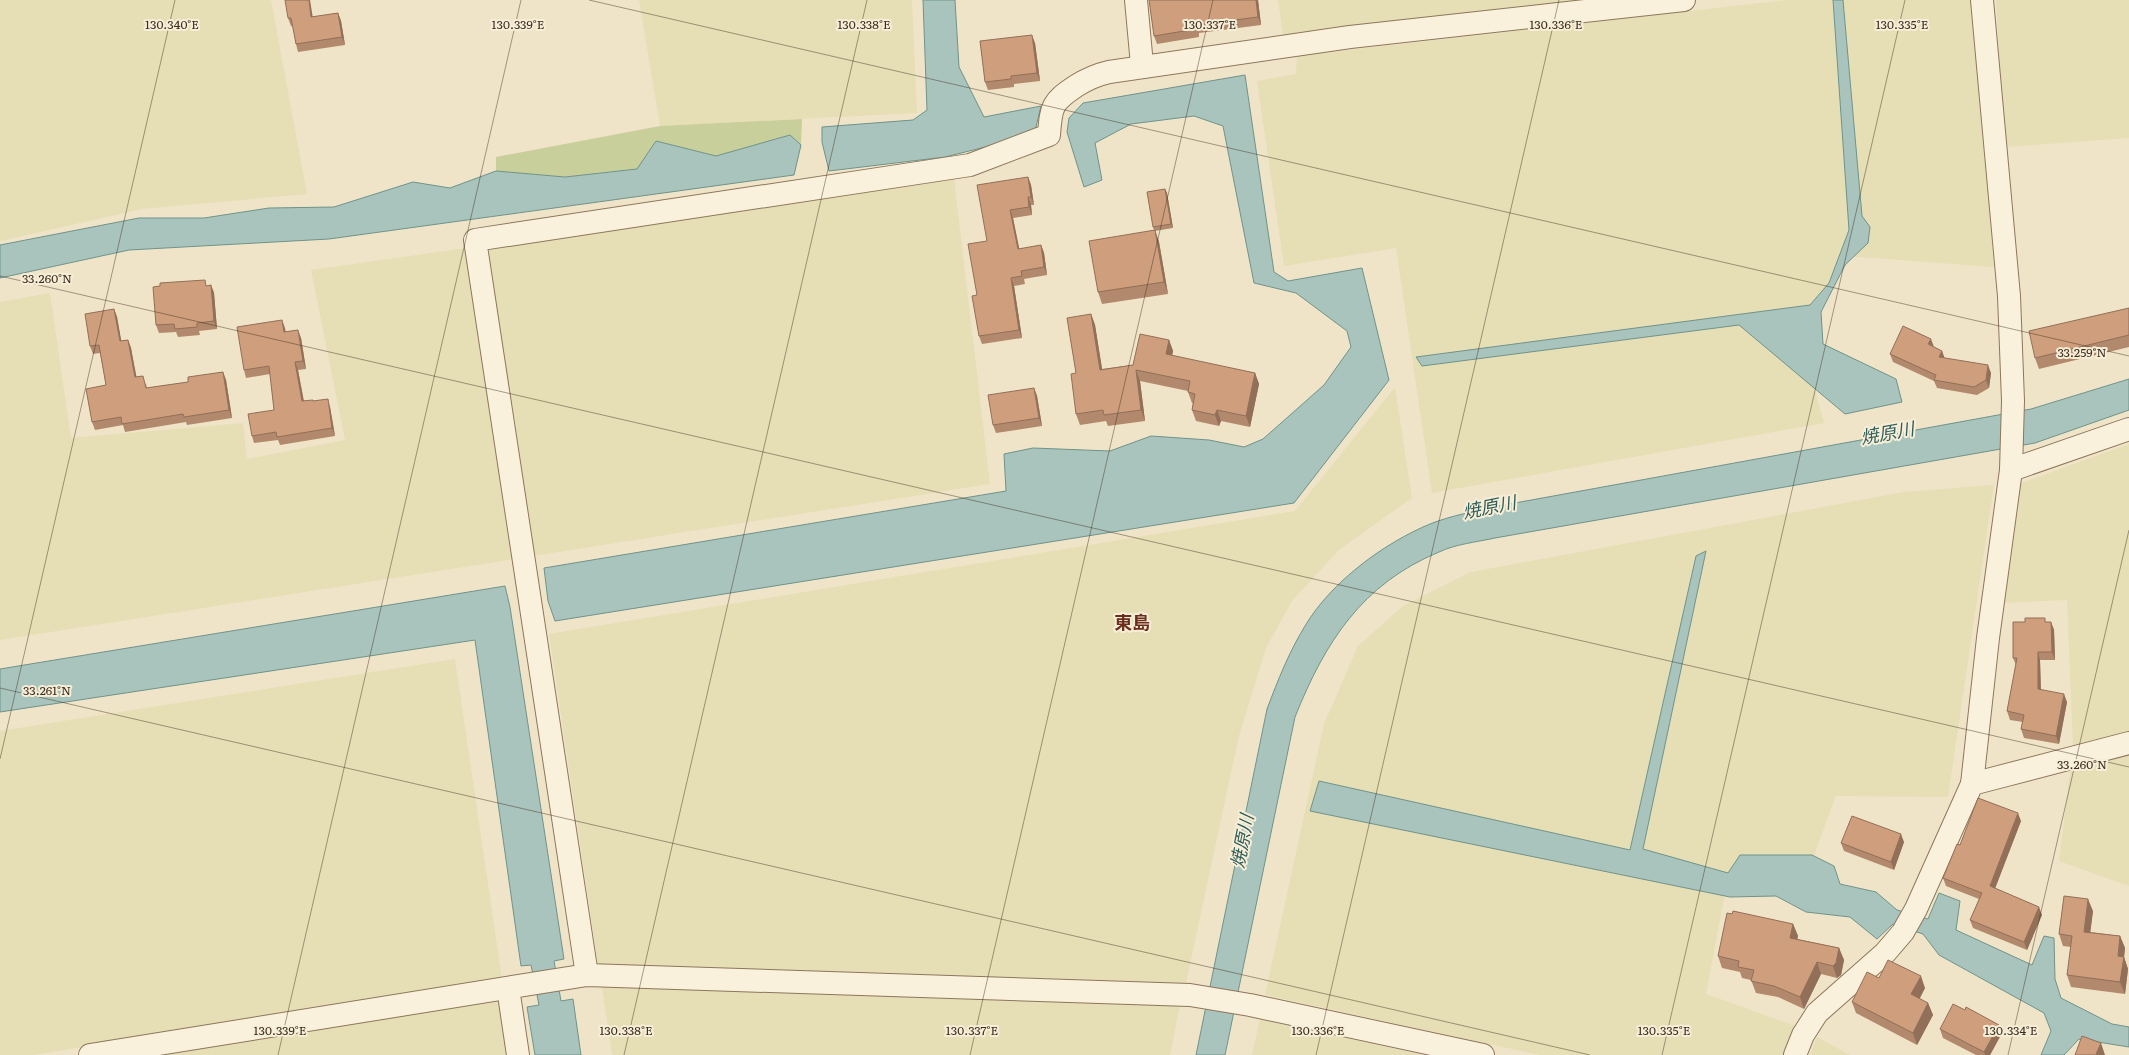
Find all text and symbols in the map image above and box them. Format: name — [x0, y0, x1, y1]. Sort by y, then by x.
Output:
text: 130.340°E — [145, 15, 199, 33]
text: 130.339°E — [492, 15, 545, 33]
text: 130.338°E — [837, 15, 891, 33]
text: 130.337°E — [1184, 15, 1236, 33]
text: 130.336°E — [1529, 15, 1583, 33]
text: 130.335°E — [1876, 15, 1929, 33]
text: 33.260°N — [22, 269, 72, 287]
text: 33.259°N — [2057, 343, 2107, 361]
water label: 焼原川 — [1858, 414, 1918, 450]
water label: 焼原川 — [1460, 487, 1520, 524]
district label: 東島 — [1114, 608, 1150, 635]
text: 33.261°N — [23, 681, 71, 699]
text: 33.260°N — [2057, 755, 2107, 773]
water label: 焼原川 — [1223, 810, 1260, 870]
text: 130.339°E — [254, 1021, 307, 1039]
text: 130.338°E — [599, 1021, 653, 1039]
text: 130.337°E — [946, 1021, 998, 1039]
text: 130.336°E — [1291, 1021, 1345, 1039]
text: 130.335°E — [1638, 1021, 1691, 1039]
text: 130.334°E — [1985, 1021, 2038, 1039]

